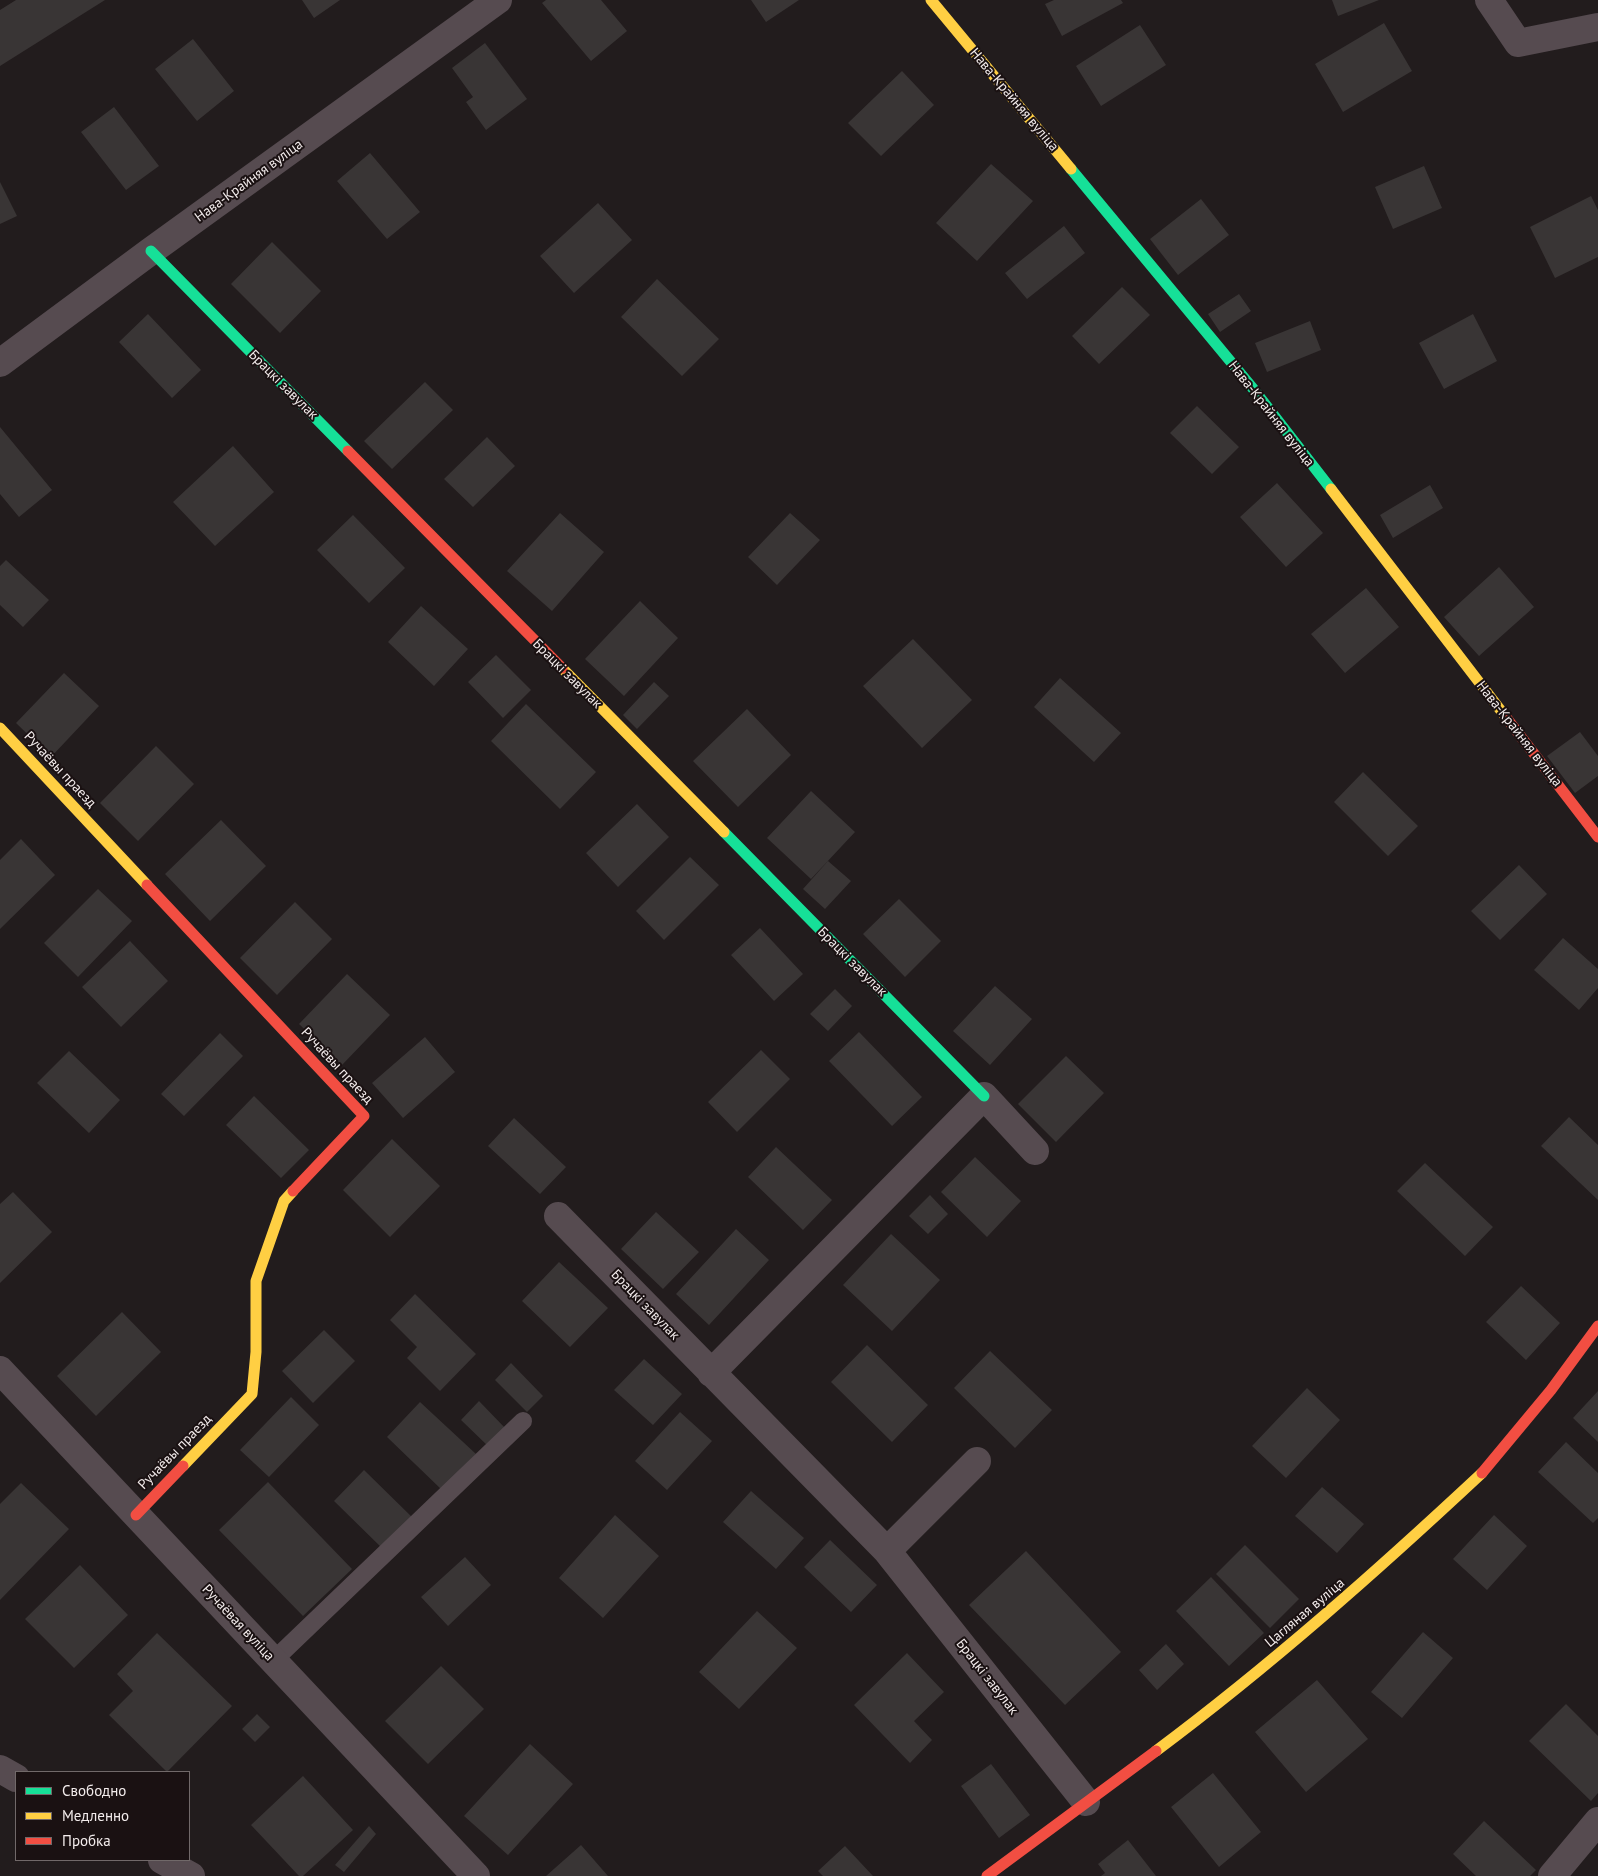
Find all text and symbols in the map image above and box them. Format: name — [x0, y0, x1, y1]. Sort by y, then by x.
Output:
street label: Нава-Крайняя вуліца — [966, 45, 1062, 155]
street label: Нава-Крайняя вуліца — [192, 136, 306, 226]
street label: Брацкі завулак — [245, 347, 321, 423]
street label: Нава-Крайняя вуліца — [1225, 358, 1317, 470]
street label: Брацкі завулак — [529, 636, 605, 712]
street label: Нава-Крайняя вуліца — [1473, 678, 1565, 790]
street label: Ручаёвы праезд — [20, 728, 100, 812]
street label: Брацкі завулак — [814, 924, 890, 1000]
street label: Ручаёвы праезд — [297, 1024, 377, 1108]
street label: Брацкі завулак — [607, 1266, 683, 1344]
street label: Ручаёвы праезд — [135, 1411, 215, 1493]
street label: Цагляная вуліца — [1262, 1575, 1348, 1651]
street label: Ручаёвая вуліца — [198, 1581, 278, 1665]
street label: Брацкі завулак — [952, 1636, 1022, 1718]
legend — [15, 1771, 190, 1861]
text: Свободно — [62, 1781, 126, 1800]
text: Медленно — [62, 1806, 129, 1825]
text: Пробка — [62, 1831, 111, 1850]

